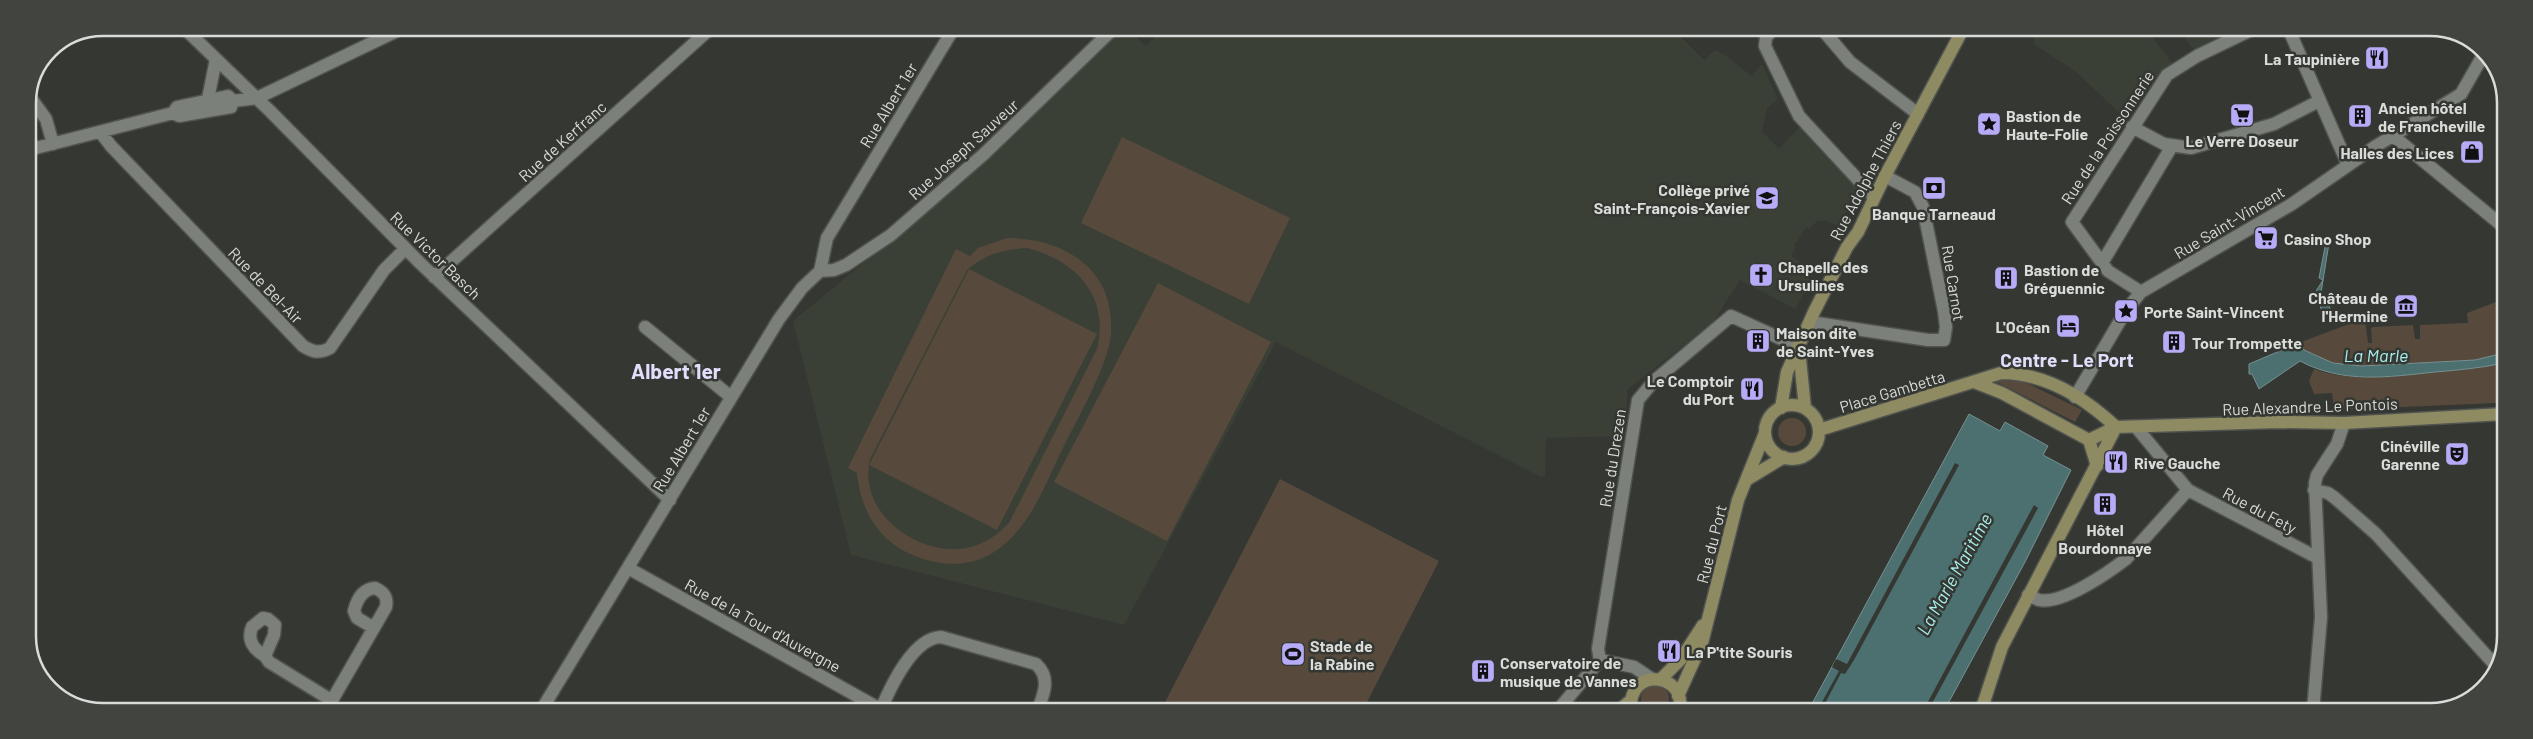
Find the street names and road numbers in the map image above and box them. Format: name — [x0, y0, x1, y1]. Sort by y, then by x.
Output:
street label: Rue Albert 1er — [855, 59, 921, 151]
street label: Rue de la Poissonnerie — [2057, 67, 2157, 207]
street label: Rue Joseph Sauveur — [904, 95, 1022, 203]
street label: Rue de Kerfranc — [514, 97, 610, 185]
street label: Rue Adolphe Thiers — [1825, 117, 1905, 243]
street label: Rue Saint-Vincent — [2170, 182, 2288, 262]
street label: Rue Victor Basch — [387, 207, 485, 303]
street label: Rue de Bel-Air — [225, 243, 307, 327]
street label: Rue Carnot — [1939, 244, 1969, 322]
street label: Place Gambetta — [1837, 366, 1947, 416]
street label: Rue Alexandre Le Pontois — [2222, 393, 2398, 419]
street label: Rue Albert 1er — [648, 403, 714, 495]
street label: Rue du Drezen — [1595, 408, 1629, 508]
street label: Rue du Fety — [2220, 483, 2301, 538]
street label: Rue du Port — [1692, 503, 1730, 585]
street label: Rue de la Tour d'Auvergne — [682, 574, 844, 676]

